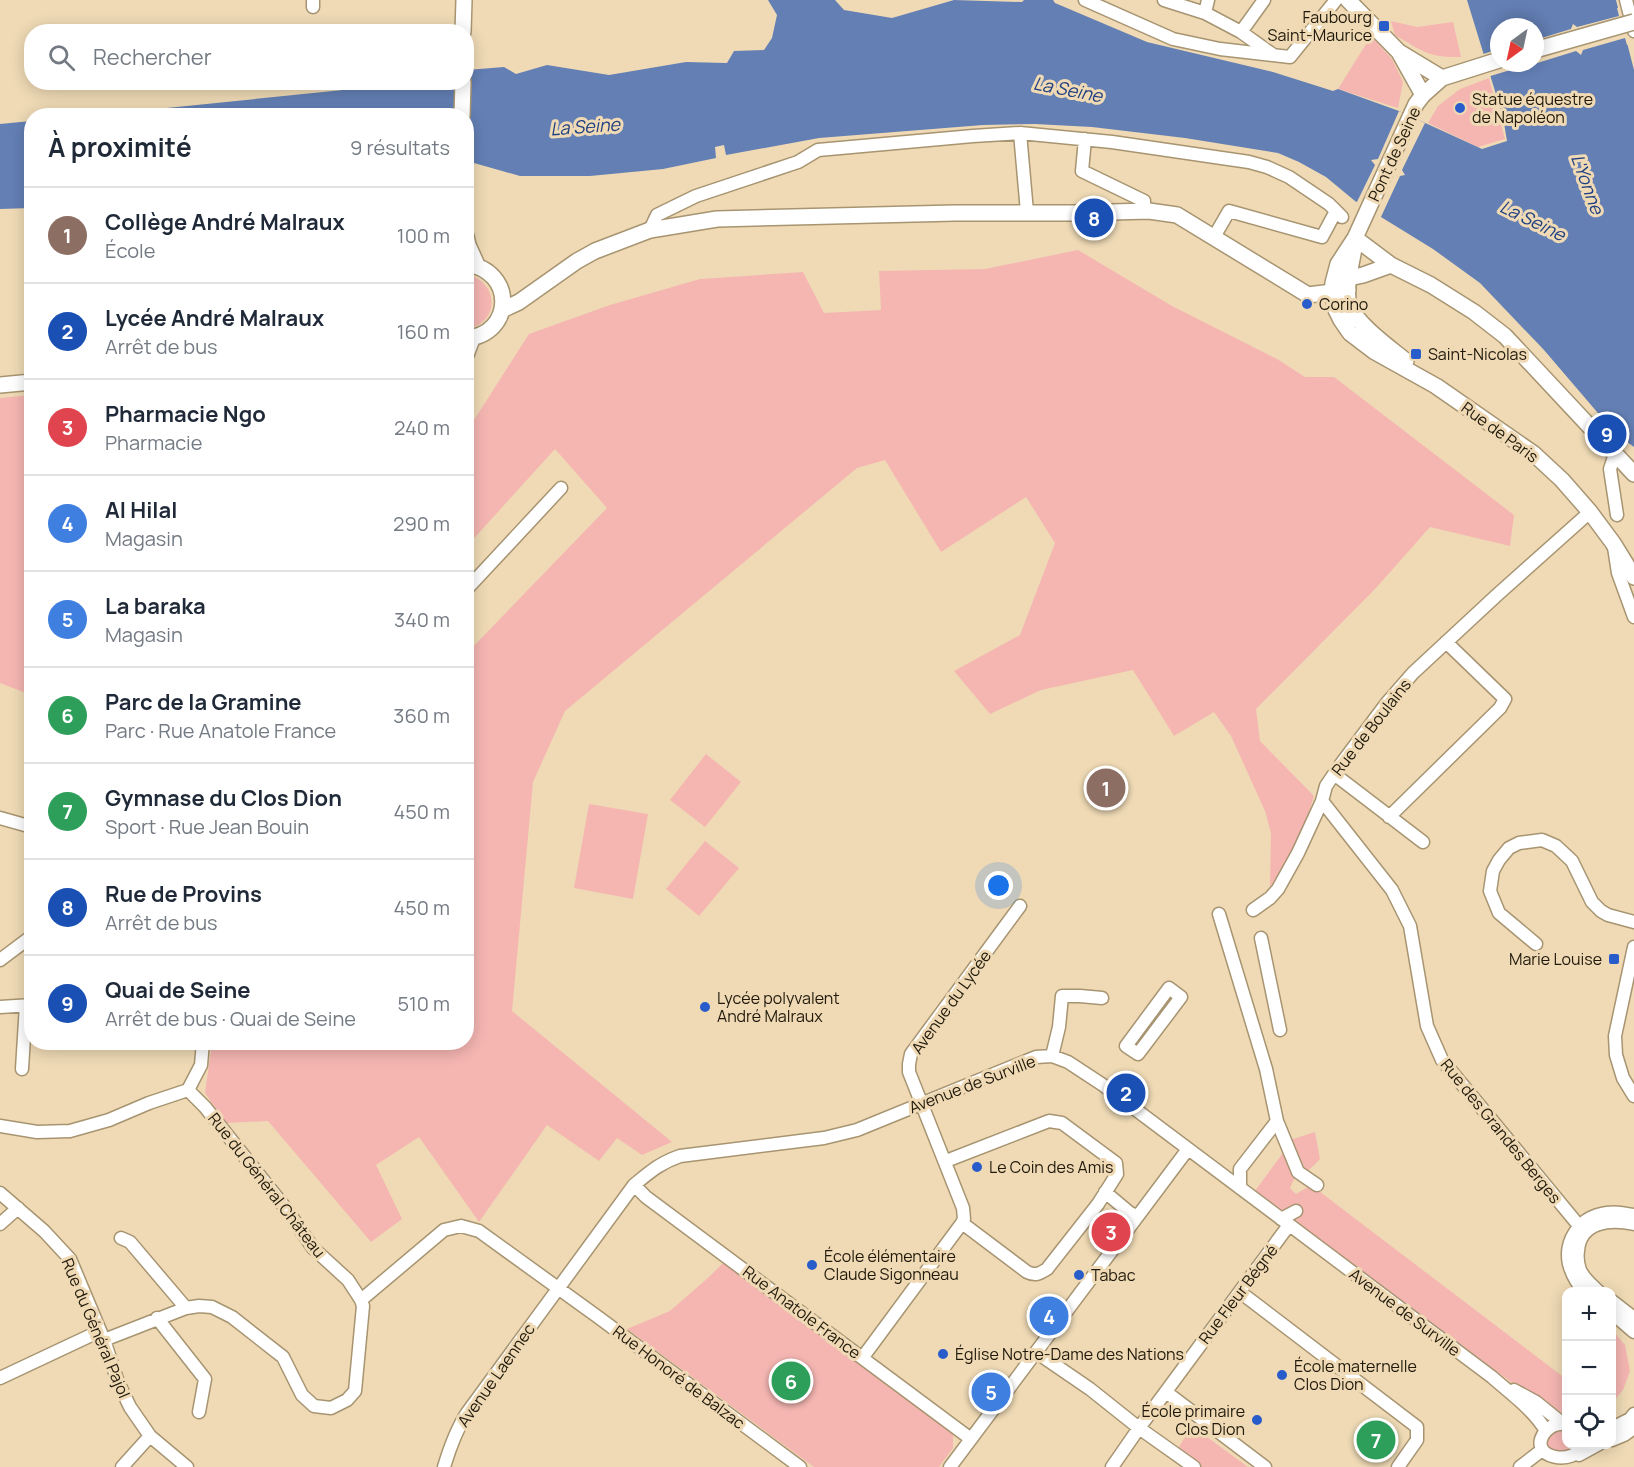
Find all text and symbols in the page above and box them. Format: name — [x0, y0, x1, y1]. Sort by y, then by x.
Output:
place label: Faubourg Saint-Maurice — [1268, 6, 1372, 46]
north arrow — [1490, 18, 1544, 72]
marker: Faubourg Saint-Maurice — [1377, 19, 1391, 33]
search box — [24, 24, 474, 90]
icon: search — [45, 41, 78, 74]
text: Rechercher — [93, 42, 212, 72]
water label: La Seine — [1031, 71, 1106, 108]
place label: Statue équestre de Napoléon — [1472, 88, 1593, 128]
marker: Statue équestre de Napoléon — [1453, 101, 1467, 115]
street label: Pont de Seine — [1362, 103, 1426, 205]
water label: La Seine — [549, 111, 622, 140]
text: À proximité — [48, 129, 192, 165]
text: 9 résultats — [350, 134, 450, 161]
water label: L'Yonne — [1566, 151, 1610, 219]
water label: La Seine — [1496, 194, 1571, 247]
pin: 8 — [1074, 196, 1114, 240]
text: Collège André Malraux — [105, 207, 345, 237]
text: 1 — [63, 222, 72, 249]
text: 100 m — [397, 222, 450, 249]
text: École — [105, 237, 155, 264]
place label: Corino — [1319, 293, 1368, 315]
marker: Corino — [1300, 297, 1314, 311]
text: Lycée André Malraux — [105, 303, 324, 333]
text: 2 — [62, 318, 73, 345]
text: 160 m — [397, 318, 450, 345]
text: Arrêt de bus — [105, 333, 218, 360]
place label: Saint-Nicolas — [1428, 343, 1527, 365]
marker: Saint-Nicolas — [1409, 347, 1423, 361]
street label: Rue de Paris — [1457, 397, 1543, 467]
text: Pharmacie Ngo — [105, 399, 266, 429]
pin: 9 — [1588, 412, 1626, 456]
text: 3 — [62, 414, 73, 441]
text: 240 m — [394, 414, 450, 441]
text: Pharmacie — [105, 429, 202, 456]
text: Al Hilal — [105, 495, 177, 525]
text: 4 — [61, 510, 74, 537]
text: 290 m — [393, 510, 450, 537]
text: Magasin — [105, 525, 183, 552]
text: La baraka — [105, 591, 206, 621]
text: 5 — [62, 606, 73, 633]
text: 340 m — [394, 606, 450, 633]
text: Magasin — [105, 621, 183, 648]
street label: Rue de Boulains — [1326, 674, 1416, 780]
text: Parc de la Gramine — [105, 687, 302, 717]
text: 6 — [61, 702, 74, 729]
text: 360 m — [393, 702, 450, 729]
text: Parc · Rue Anatole France — [105, 717, 336, 744]
pin: 1 — [1086, 766, 1126, 810]
text: Gymnase du Clos Dion — [105, 783, 342, 813]
text: 7 — [62, 798, 73, 825]
text: 450 m — [394, 798, 450, 825]
text: Sport · Rue Jean Bouin — [105, 813, 309, 840]
your location — [984, 871, 1013, 900]
text: Rue de Provins — [105, 879, 262, 909]
text: 8 — [61, 894, 74, 921]
text: 450 m — [394, 894, 450, 921]
text: Arrêt de bus — [105, 909, 218, 936]
street label: Avenue du Lycée — [906, 946, 996, 1058]
place label: Marie Louise — [1509, 948, 1602, 970]
marker: Marie Louise — [1607, 952, 1621, 966]
text: Quai de Seine — [105, 975, 250, 1005]
place label: Lycée polyvalent André Malraux — [717, 987, 840, 1027]
text: 9 — [61, 990, 74, 1017]
text: 510 m — [397, 990, 450, 1017]
marker: Lycée polyvalent André Malraux — [698, 1000, 712, 1014]
text: Arrêt de bus · Quai de Seine — [105, 1005, 356, 1032]
street label: Avenue de Surville — [906, 1050, 1038, 1118]
street label: Rue des Grandes Berges — [1436, 1054, 1566, 1208]
pin: 2 — [1106, 1070, 1146, 1116]
street label: Rue du Général Château — [203, 1108, 331, 1262]
place label: Le Coin des Amis — [989, 1156, 1113, 1178]
marker: Le Coin des Amis — [970, 1160, 984, 1174]
pin: 3 — [1092, 1210, 1130, 1254]
street label: Rue Fleur Bégné — [1193, 1240, 1283, 1348]
place label: École élémentaire Claude Sigonneau — [824, 1245, 959, 1285]
street label: Rue du Général Pajol — [57, 1255, 135, 1401]
marker: École élémentaire Claude Sigonneau — [805, 1258, 819, 1272]
street label: Rue Anatole France — [739, 1260, 865, 1364]
street label: Avenue de Surville — [1345, 1263, 1465, 1361]
place label: Tabac — [1091, 1264, 1136, 1286]
marker: Tabac — [1072, 1268, 1086, 1282]
map controls — [1562, 1287, 1616, 1449]
button: + — [1562, 1287, 1616, 1341]
pin: 4 — [1030, 1294, 1068, 1338]
street label: Avenue Laennec — [452, 1319, 540, 1431]
street label: Rue Honoré de Balzac — [608, 1320, 750, 1434]
button: − — [1562, 1341, 1616, 1395]
place label: Église Notre-Dame des Nations — [955, 1343, 1184, 1365]
marker: Église Notre-Dame des Nations — [936, 1347, 950, 1361]
place label: École maternelle Clos Dion — [1294, 1355, 1417, 1395]
pin: 6 — [772, 1358, 810, 1404]
marker: École maternelle Clos Dion — [1275, 1368, 1289, 1382]
pin: 5 — [972, 1370, 1010, 1414]
button: locate — [1562, 1395, 1616, 1449]
place label: École primaire Clos Dion — [1141, 1400, 1245, 1440]
marker: École primaire Clos Dion — [1250, 1413, 1264, 1427]
pin: 7 — [1356, 1418, 1396, 1462]

